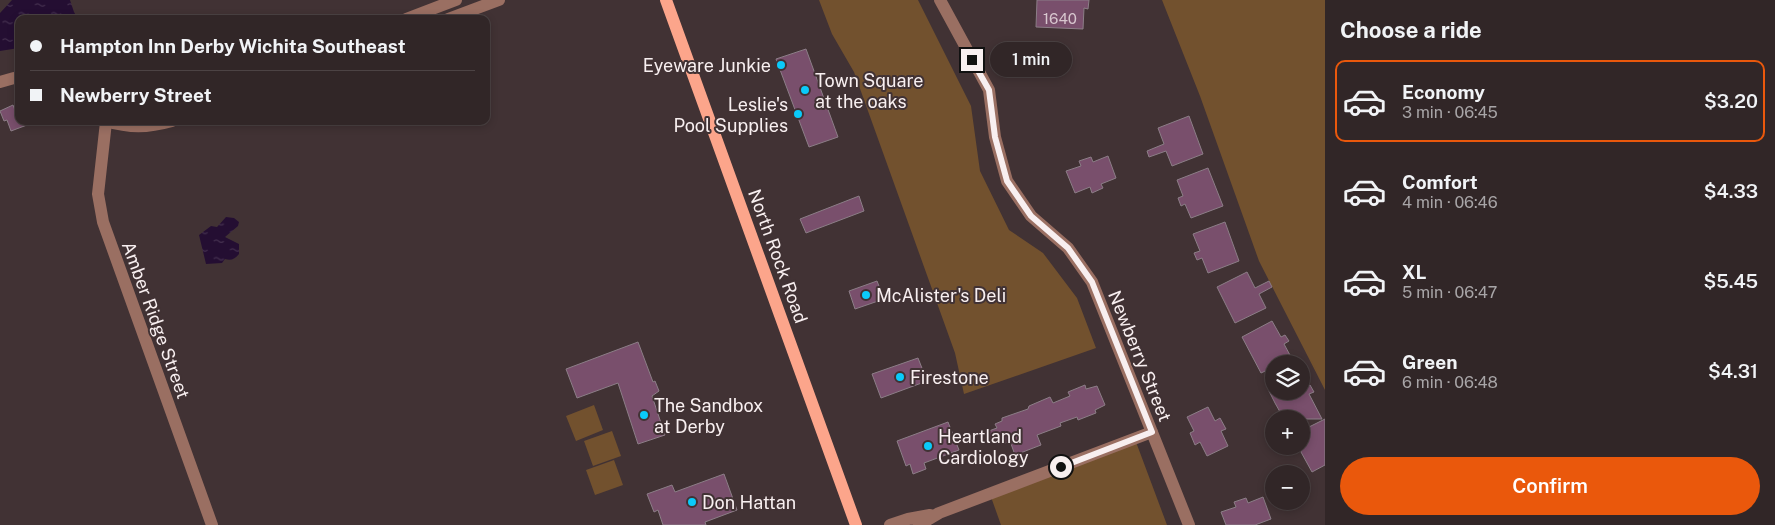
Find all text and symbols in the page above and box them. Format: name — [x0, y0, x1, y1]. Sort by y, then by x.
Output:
house number: 1640 — [1043, 10, 1077, 27]
text: Choose a ride — [1340, 17, 1482, 43]
text: Hampton Inn Derby Wichita Southeast — [60, 35, 406, 57]
callout: 1 min — [990, 42, 1072, 78]
route end — [961, 49, 983, 71]
text: 1 min — [1012, 50, 1050, 69]
place label: Eyeware Junkie — [643, 55, 771, 76]
marker: Eyeware Junkie — [775, 59, 787, 71]
place label: Town Square at the oaks — [815, 70, 924, 112]
icon: car — [1342, 79, 1387, 124]
text: Economy — [1402, 81, 1485, 103]
text: Newberry Street — [60, 84, 212, 106]
marker: Town Square at the oaks — [799, 84, 811, 96]
text: $3.20 — [1704, 90, 1758, 112]
place label: Leslie's Pool Supplies — [673, 94, 788, 136]
text: 3 min · 06:45 — [1402, 103, 1498, 122]
marker: Leslie's Pool Supplies — [792, 108, 804, 120]
icon: car — [1342, 169, 1387, 214]
text: Comfort — [1402, 171, 1478, 193]
text: $4.33 — [1704, 180, 1758, 202]
street label: North Rock Road — [744, 186, 812, 326]
text: 4 min · 06:46 — [1402, 193, 1498, 212]
street label: Amber Ridge Street — [118, 238, 194, 402]
icon: car — [1342, 259, 1387, 304]
text: XL — [1402, 261, 1427, 283]
text: $5.45 — [1704, 270, 1758, 292]
text: 5 min · 06:47 — [1402, 283, 1497, 302]
place label: McAlister's Deli — [876, 285, 1006, 306]
street label: Newberry Street — [1104, 287, 1176, 425]
marker: McAlister's Deli — [860, 289, 872, 301]
icon: car — [1342, 349, 1387, 394]
text: Green — [1402, 351, 1457, 373]
map controls — [1265, 355, 1310, 510]
button: layers — [1265, 355, 1310, 400]
text: $4.31 — [1708, 360, 1758, 382]
place label: Firestone — [910, 367, 989, 388]
marker: Firestone — [894, 371, 906, 383]
text: 6 min · 06:48 — [1402, 373, 1498, 392]
place label: The Sandbox at Derby — [654, 395, 763, 437]
marker: The Sandbox at Derby — [638, 409, 650, 421]
button: + — [1265, 410, 1310, 455]
place label: Heartland Cardiology — [938, 426, 1029, 468]
marker: Heartland Cardiology — [922, 440, 934, 452]
route start — [1050, 456, 1072, 478]
button: Confirm — [1340, 457, 1760, 515]
button: − — [1265, 465, 1310, 510]
place label: Don Hattan — [702, 492, 796, 513]
marker: Don Hattan — [686, 496, 698, 508]

